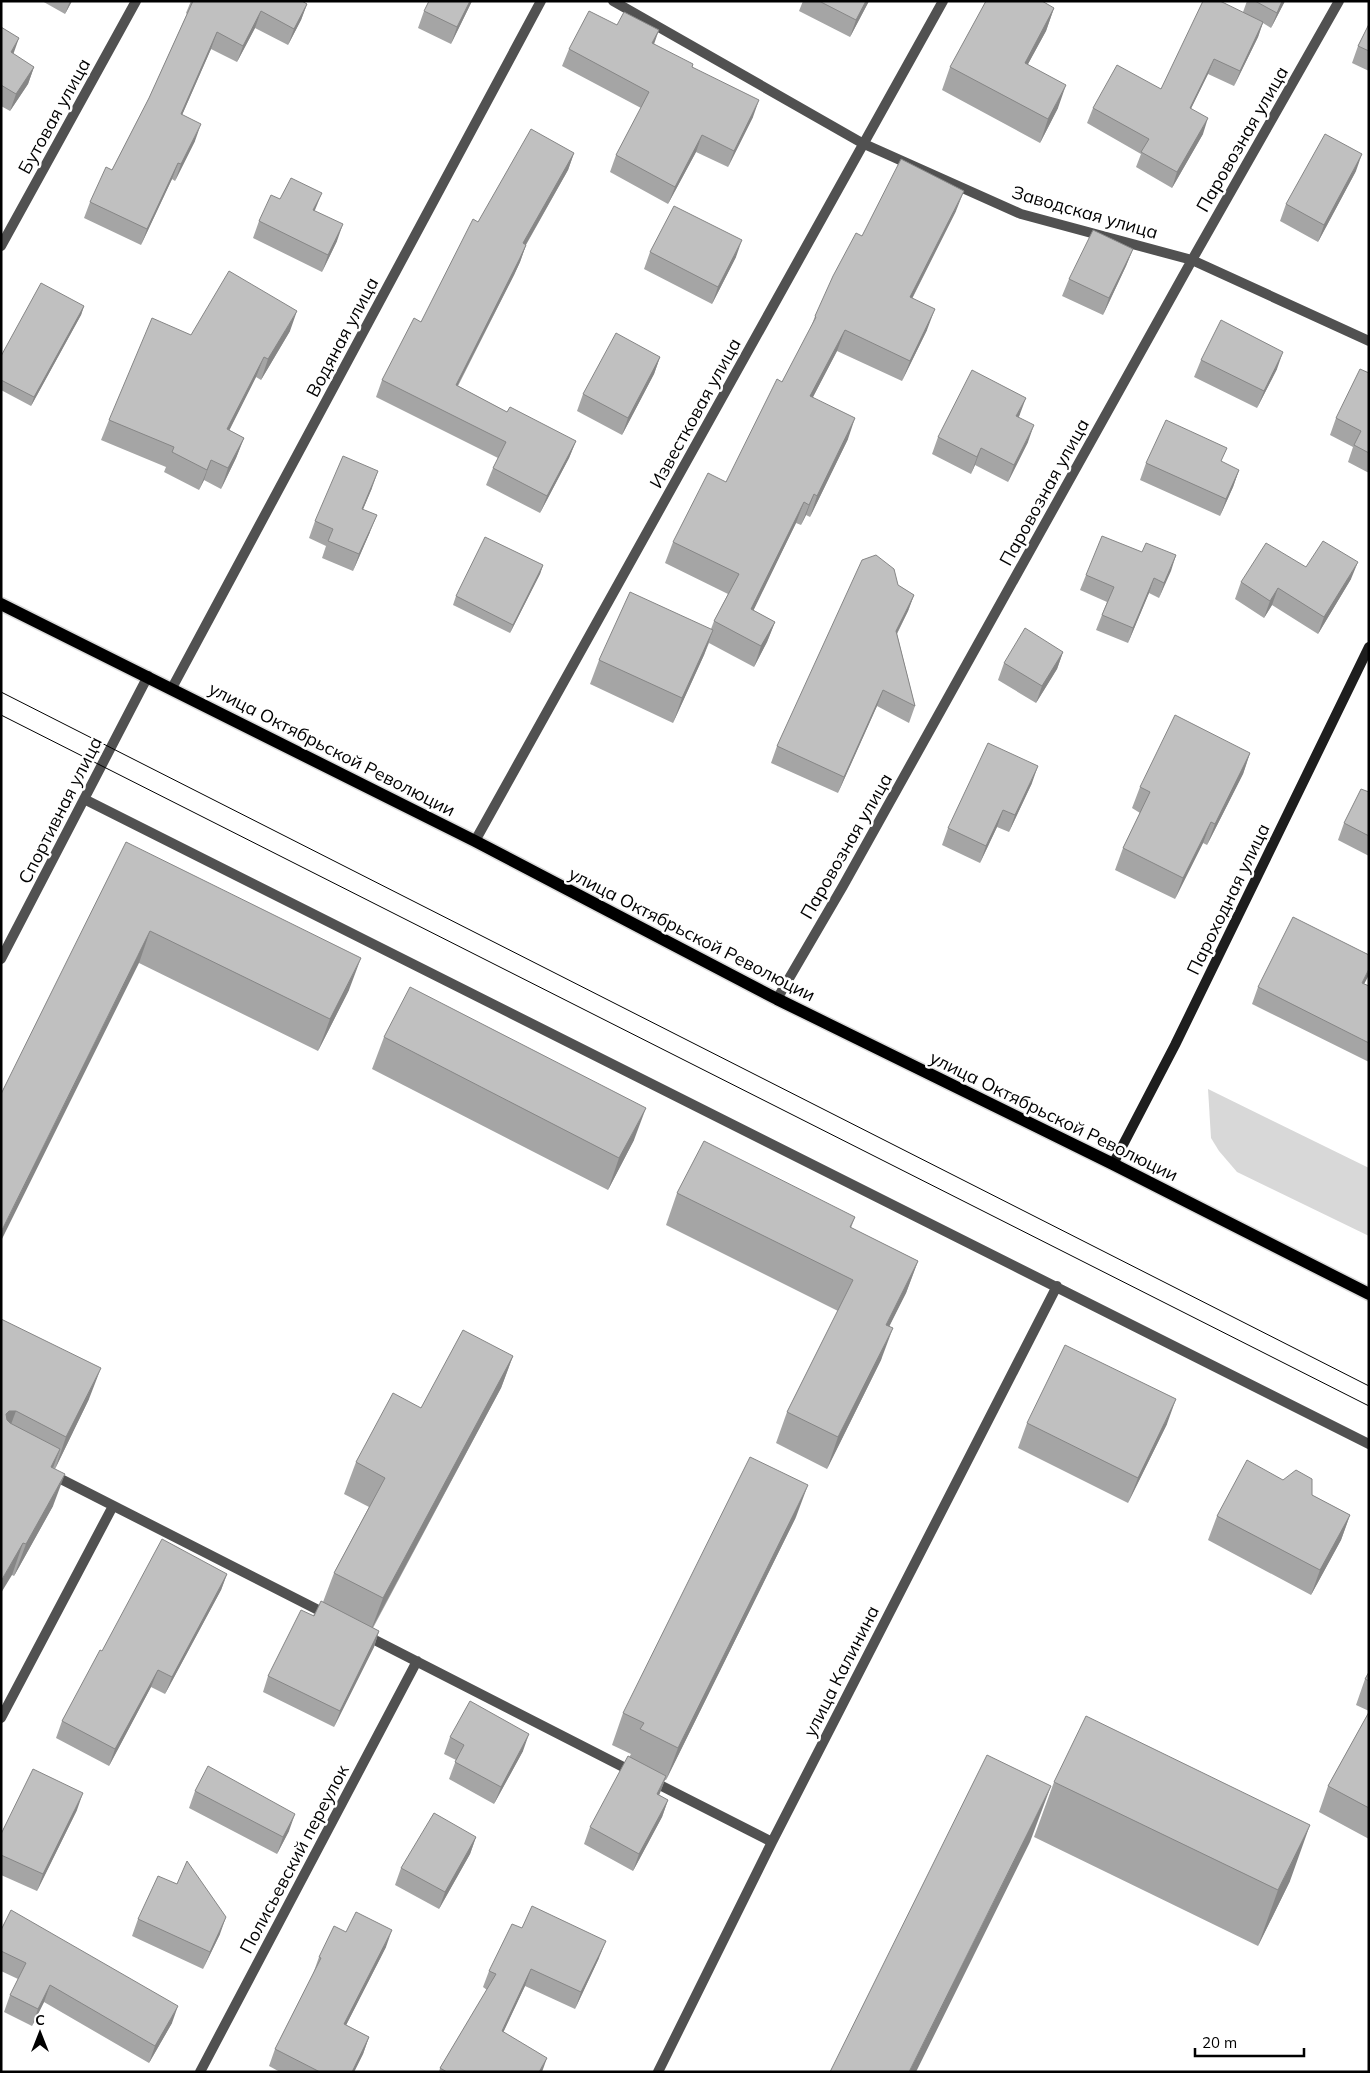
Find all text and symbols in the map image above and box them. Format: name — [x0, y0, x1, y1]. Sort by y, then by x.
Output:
street label: Бутовая улица — [13, 54, 95, 178]
street label: Паровозная улица — [1191, 62, 1293, 216]
street label: Заводская улица — [1009, 180, 1161, 244]
street label: Водяная улица — [301, 273, 383, 401]
street label: Известковая улица — [644, 334, 746, 492]
street label: Паровозная улица — [994, 414, 1094, 570]
street label: улица Октябрьской Революции — [205, 677, 459, 821]
street label: Спортивная улица — [13, 733, 107, 887]
street label: Паровозная улица — [795, 769, 897, 923]
street label: Пароходная улица — [1181, 819, 1275, 979]
street label: улица Октябрьской Революции — [565, 862, 819, 1006]
street label: улица Октябрьской Революции — [926, 1046, 1182, 1186]
street label: улица Калинина — [798, 1601, 884, 1741]
street label: Полисьевский переулок — [234, 1760, 354, 1957]
north arrow — [15, 2008, 65, 2058]
text: С — [35, 2011, 45, 2029]
scale bar — [1195, 2026, 1304, 2058]
text: 20 m — [1202, 2033, 1237, 2052]

